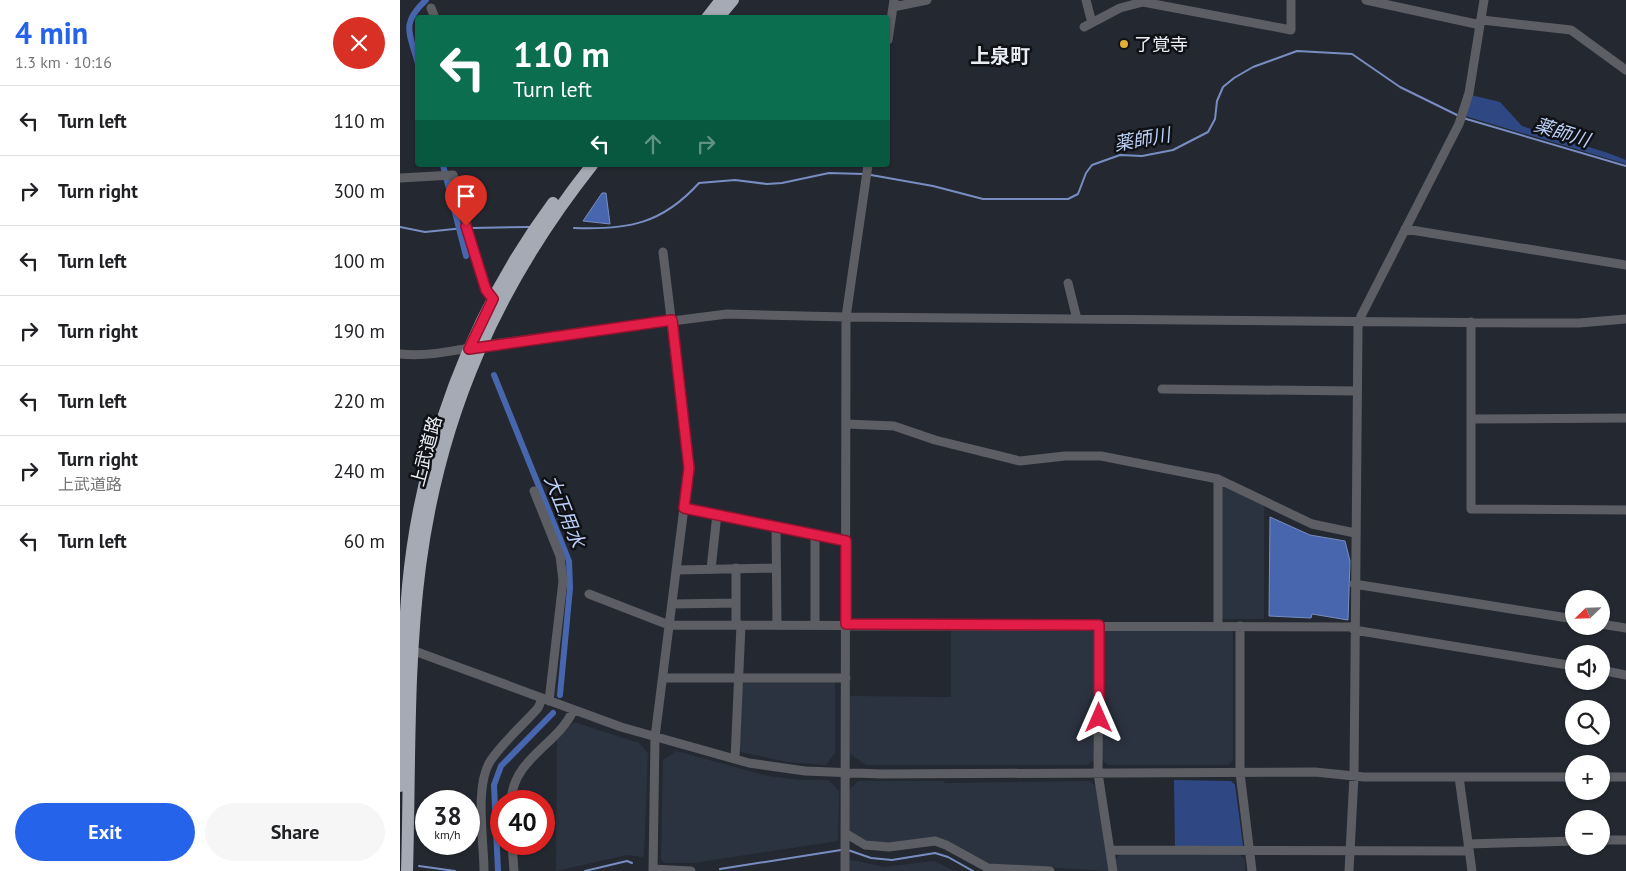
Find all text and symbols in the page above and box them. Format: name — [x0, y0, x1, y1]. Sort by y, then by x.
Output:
text: 4 min — [15, 13, 88, 52]
button: close — [333, 17, 385, 69]
text: 110 m — [513, 31, 610, 77]
place label: 了覚寺 — [1134, 33, 1188, 56]
icon: left — [430, 35, 495, 100]
marker: 了覚寺 — [1118, 38, 1130, 50]
district label: 上泉町 — [970, 43, 1030, 69]
text: 1.3 km · 10:16 — [15, 52, 112, 72]
text: Turn left — [513, 75, 592, 103]
icon: left — [15, 107, 43, 135]
text: Turn left — [58, 109, 127, 133]
text: 110 m — [333, 109, 385, 133]
water label: 薬師川 — [1531, 112, 1595, 152]
water label: 薬師川 — [1112, 122, 1174, 156]
icon: left — [586, 130, 614, 158]
icon: ahead — [639, 130, 667, 158]
icon: right — [692, 130, 720, 158]
pin — [445, 175, 487, 226]
icon: right — [15, 177, 43, 205]
text: Turn right — [58, 179, 138, 203]
text: 300 m — [333, 179, 385, 203]
icon: arrive — [452, 182, 480, 210]
icon: left — [15, 247, 43, 275]
text: Turn left — [58, 249, 127, 273]
text: 100 m — [333, 249, 385, 273]
icon: right — [15, 317, 43, 345]
text: Turn right — [58, 319, 138, 343]
text: 190 m — [333, 319, 385, 343]
icon: left — [15, 387, 43, 415]
text: Turn left — [58, 389, 127, 413]
text: 220 m — [333, 389, 385, 413]
street label: 上武道路 — [406, 413, 446, 489]
text: Turn right — [58, 447, 138, 471]
icon: right — [15, 457, 43, 485]
text: 240 m — [333, 459, 385, 483]
water label: 大正用水 — [540, 471, 591, 553]
text: 上武道路 — [58, 474, 122, 494]
icon: left — [15, 527, 43, 555]
text: Turn left — [58, 529, 127, 553]
text: 60 m — [344, 529, 385, 553]
north arrow — [1565, 590, 1610, 635]
map controls — [1565, 590, 1610, 855]
button: sound — [1565, 645, 1610, 690]
position arrow — [1072, 691, 1124, 743]
button: search — [1565, 700, 1610, 745]
button: + — [1565, 755, 1610, 800]
speed limit sign: 40 — [490, 790, 555, 855]
text: 38 — [433, 800, 462, 832]
button: Exit — [15, 803, 195, 861]
button: Share — [205, 803, 385, 861]
button: − — [1565, 810, 1610, 855]
text: km/h — [434, 827, 461, 842]

